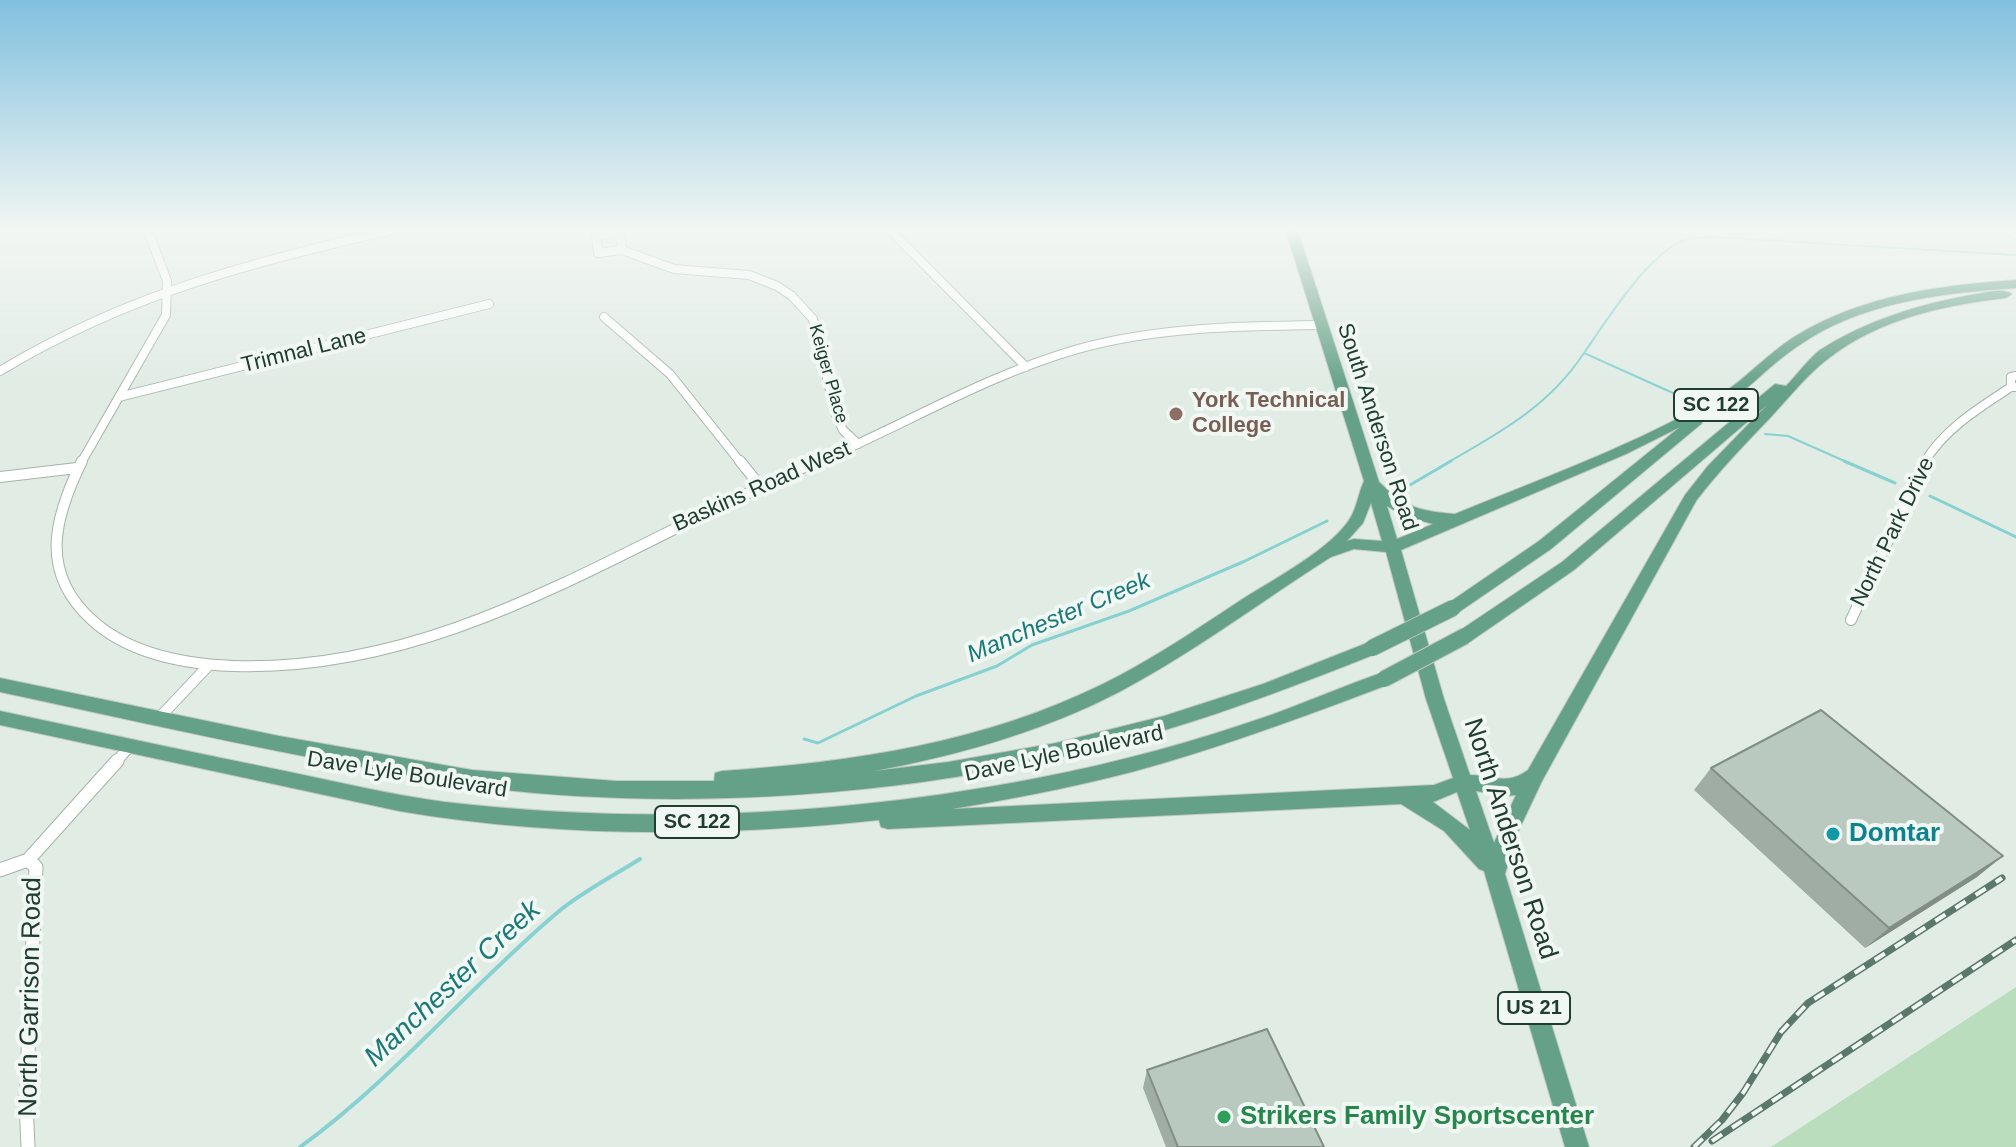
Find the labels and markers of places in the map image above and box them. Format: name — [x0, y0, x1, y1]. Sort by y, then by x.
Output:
place label: York Technical College — [1192, 388, 1345, 440]
marker: York Technical College — [1167, 405, 1185, 423]
place label: Domtar — [1849, 818, 1940, 850]
marker: Domtar — [1824, 825, 1842, 843]
place label: Strikers Family Sportscenter — [1240, 1101, 1594, 1133]
marker: Strikers Family Sportscenter — [1215, 1108, 1233, 1126]

